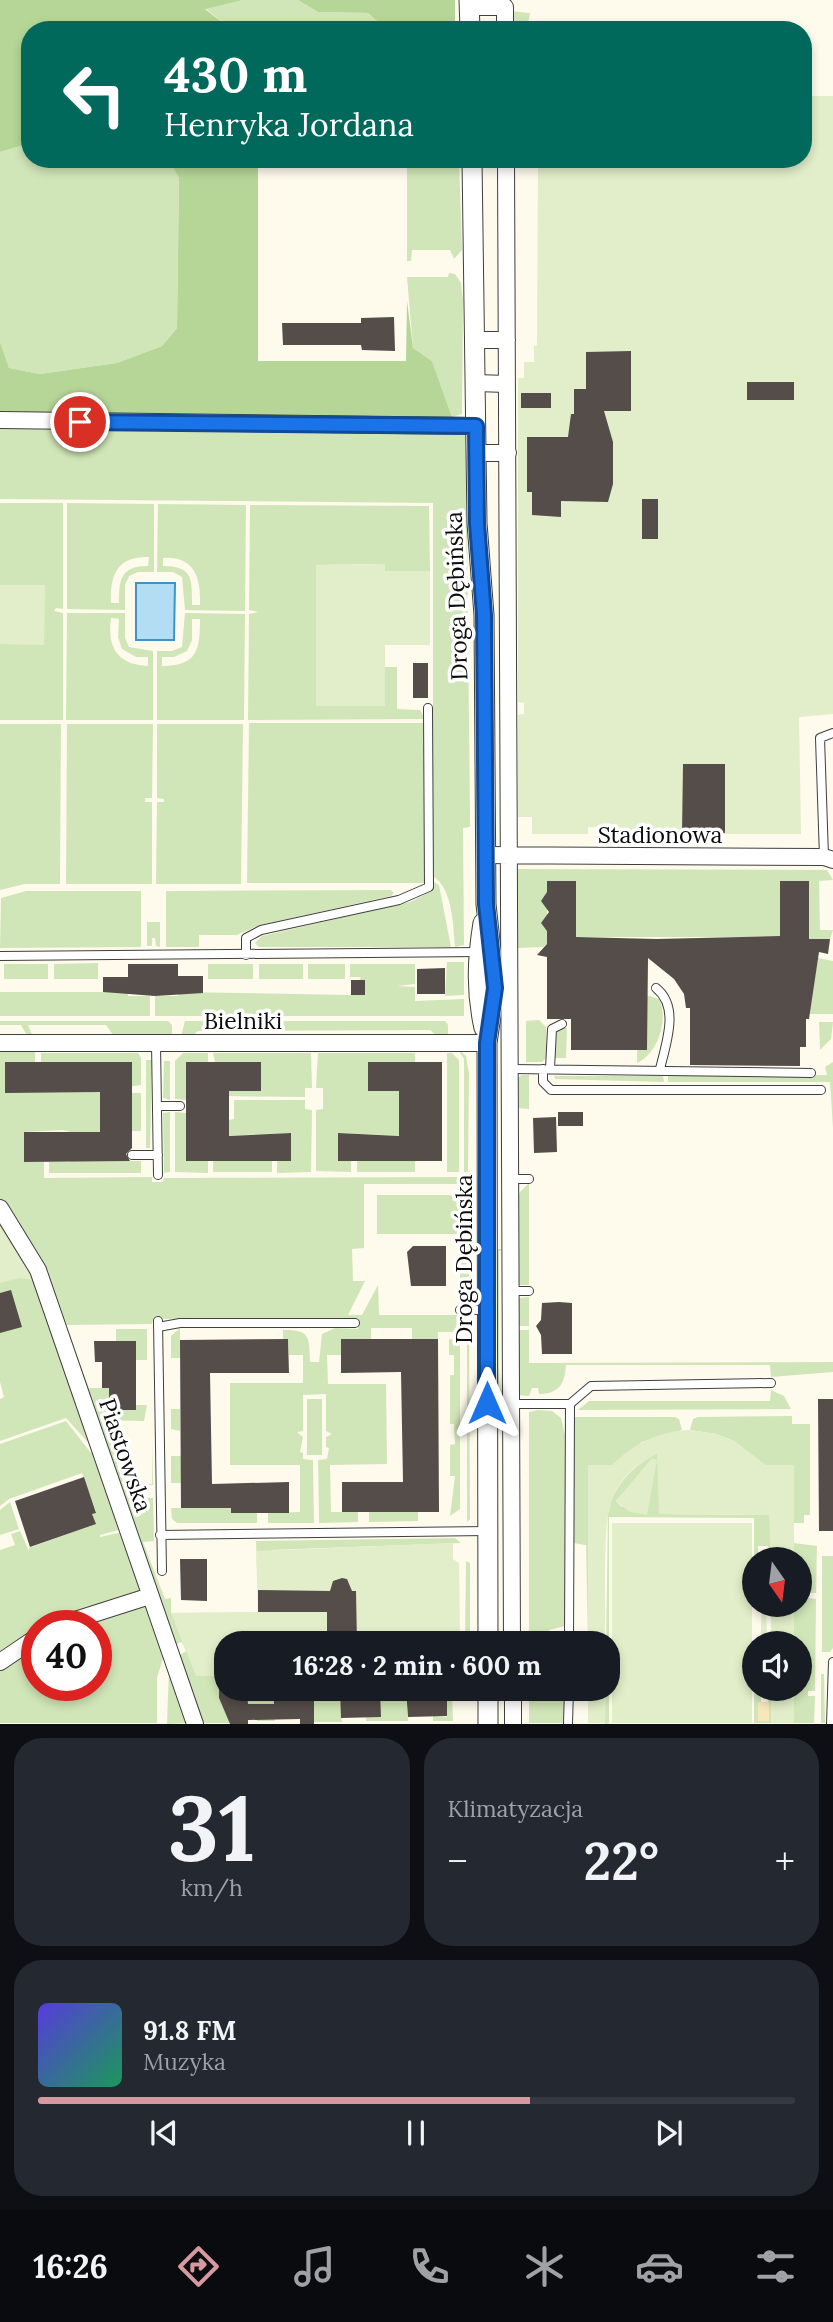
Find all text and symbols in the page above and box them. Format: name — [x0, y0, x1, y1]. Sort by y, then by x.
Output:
text: 430 m — [164, 43, 307, 105]
icon: left — [49, 49, 140, 140]
text: Henryka Jordana — [164, 104, 414, 145]
pin — [50, 392, 110, 452]
icon: arrive — [61, 403, 99, 441]
street label: Droga Dębińska — [439, 511, 473, 681]
street label: Stadionowa — [598, 820, 722, 849]
street label: Bielniki — [204, 1006, 282, 1035]
street label: Droga Dębińska — [449, 1174, 478, 1344]
position arrow — [450, 1366, 524, 1440]
street label: Piastowska — [93, 1394, 159, 1516]
north arrow — [742, 1547, 812, 1617]
map controls — [742, 1547, 812, 1701]
speed limit sign: 40 — [21, 1610, 112, 1701]
button: sound — [742, 1631, 812, 1701]
text: 16:28 · 2 min · 600 m — [293, 1649, 541, 1682]
text: 31 — [168, 1769, 256, 1886]
text: Klimatyzacja — [448, 1794, 583, 1823]
text: 22° — [584, 1828, 659, 1894]
text: − — [448, 1837, 468, 1885]
text: + — [775, 1837, 795, 1885]
text: km/h — [181, 1873, 243, 1902]
text: 91.8 FM — [143, 2014, 236, 2047]
text: Muzyka — [143, 2047, 226, 2076]
icon: previous — [145, 2114, 183, 2152]
icon: pause — [397, 2114, 435, 2152]
icon: next — [650, 2114, 688, 2152]
icon: directions — [174, 2242, 223, 2291]
icon: music — [290, 2242, 339, 2291]
icon: phone — [405, 2242, 454, 2291]
icon: climate — [520, 2242, 569, 2291]
icon: car — [635, 2242, 684, 2291]
icon: filters — [751, 2242, 800, 2291]
text: 16:26 — [33, 2246, 108, 2287]

